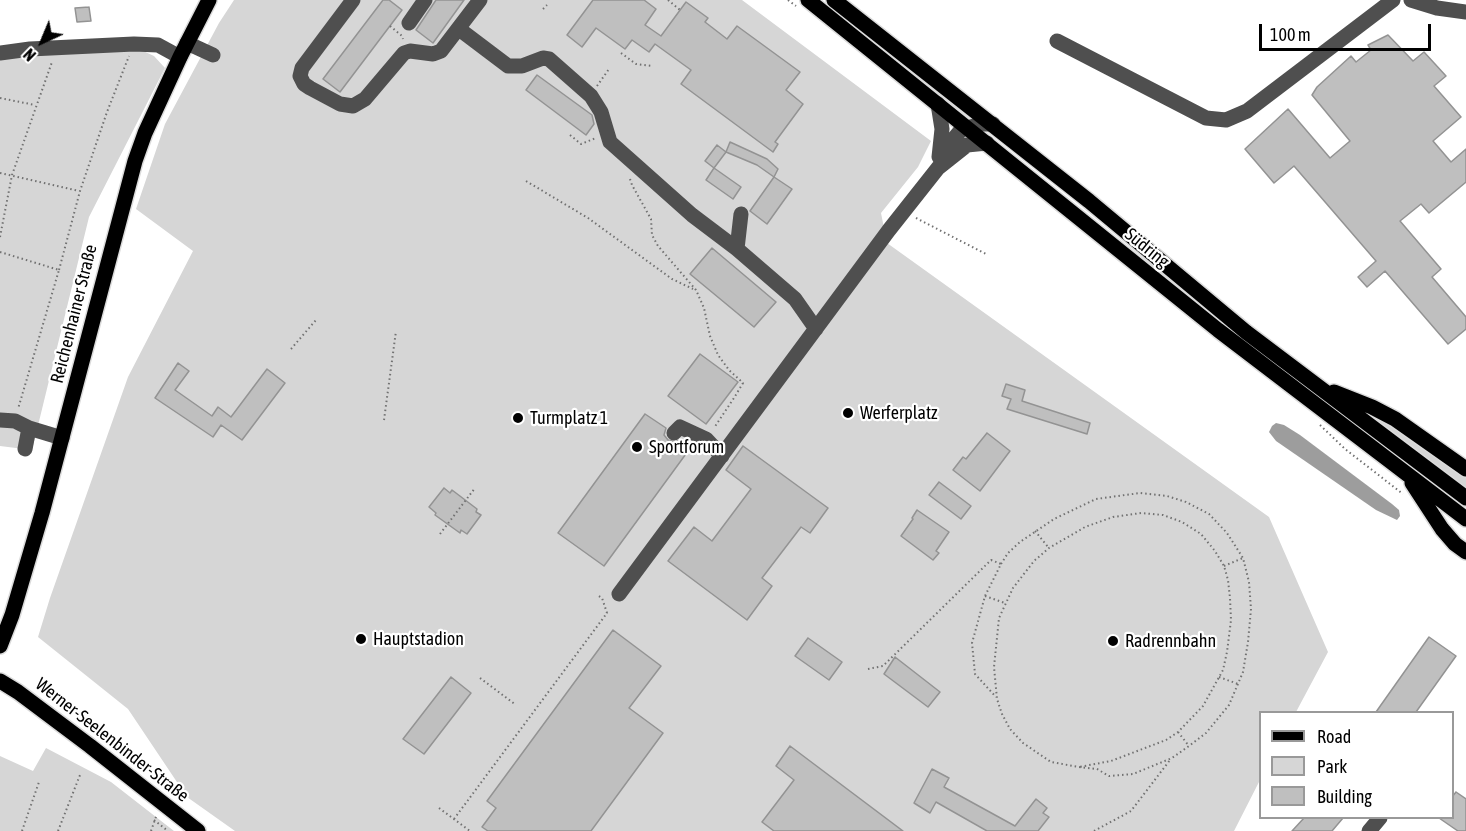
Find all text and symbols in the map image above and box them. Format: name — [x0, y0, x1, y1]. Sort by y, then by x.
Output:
north arrow — [12, 12, 72, 72]
scale bar — [1262, 12, 1434, 50]
text: 100 m — [1270, 24, 1311, 45]
text: N — [20, 45, 39, 65]
street label: Südring — [1121, 224, 1173, 272]
street label: Reichenhainer Straße — [46, 242, 102, 386]
place label: Werferplatz — [860, 402, 938, 424]
marker: Werferplatz — [841, 406, 855, 420]
place label: Turmplatz 1 — [530, 407, 608, 429]
marker: Turmplatz 1 — [511, 411, 525, 425]
place label: Sportforum — [649, 436, 724, 458]
marker: Sportforum — [630, 440, 644, 454]
place label: Hauptstadion — [373, 628, 464, 650]
place label: Radrennbahn — [1125, 630, 1216, 652]
marker: Hauptstadion — [354, 632, 368, 646]
marker: Radrennbahn — [1106, 634, 1120, 648]
street label: Werner-Seelenbinder-Straße — [31, 673, 193, 807]
legend — [1259, 711, 1454, 819]
text: Road — [1317, 726, 1351, 747]
text: Park — [1317, 756, 1347, 777]
text: Building — [1317, 786, 1372, 807]

